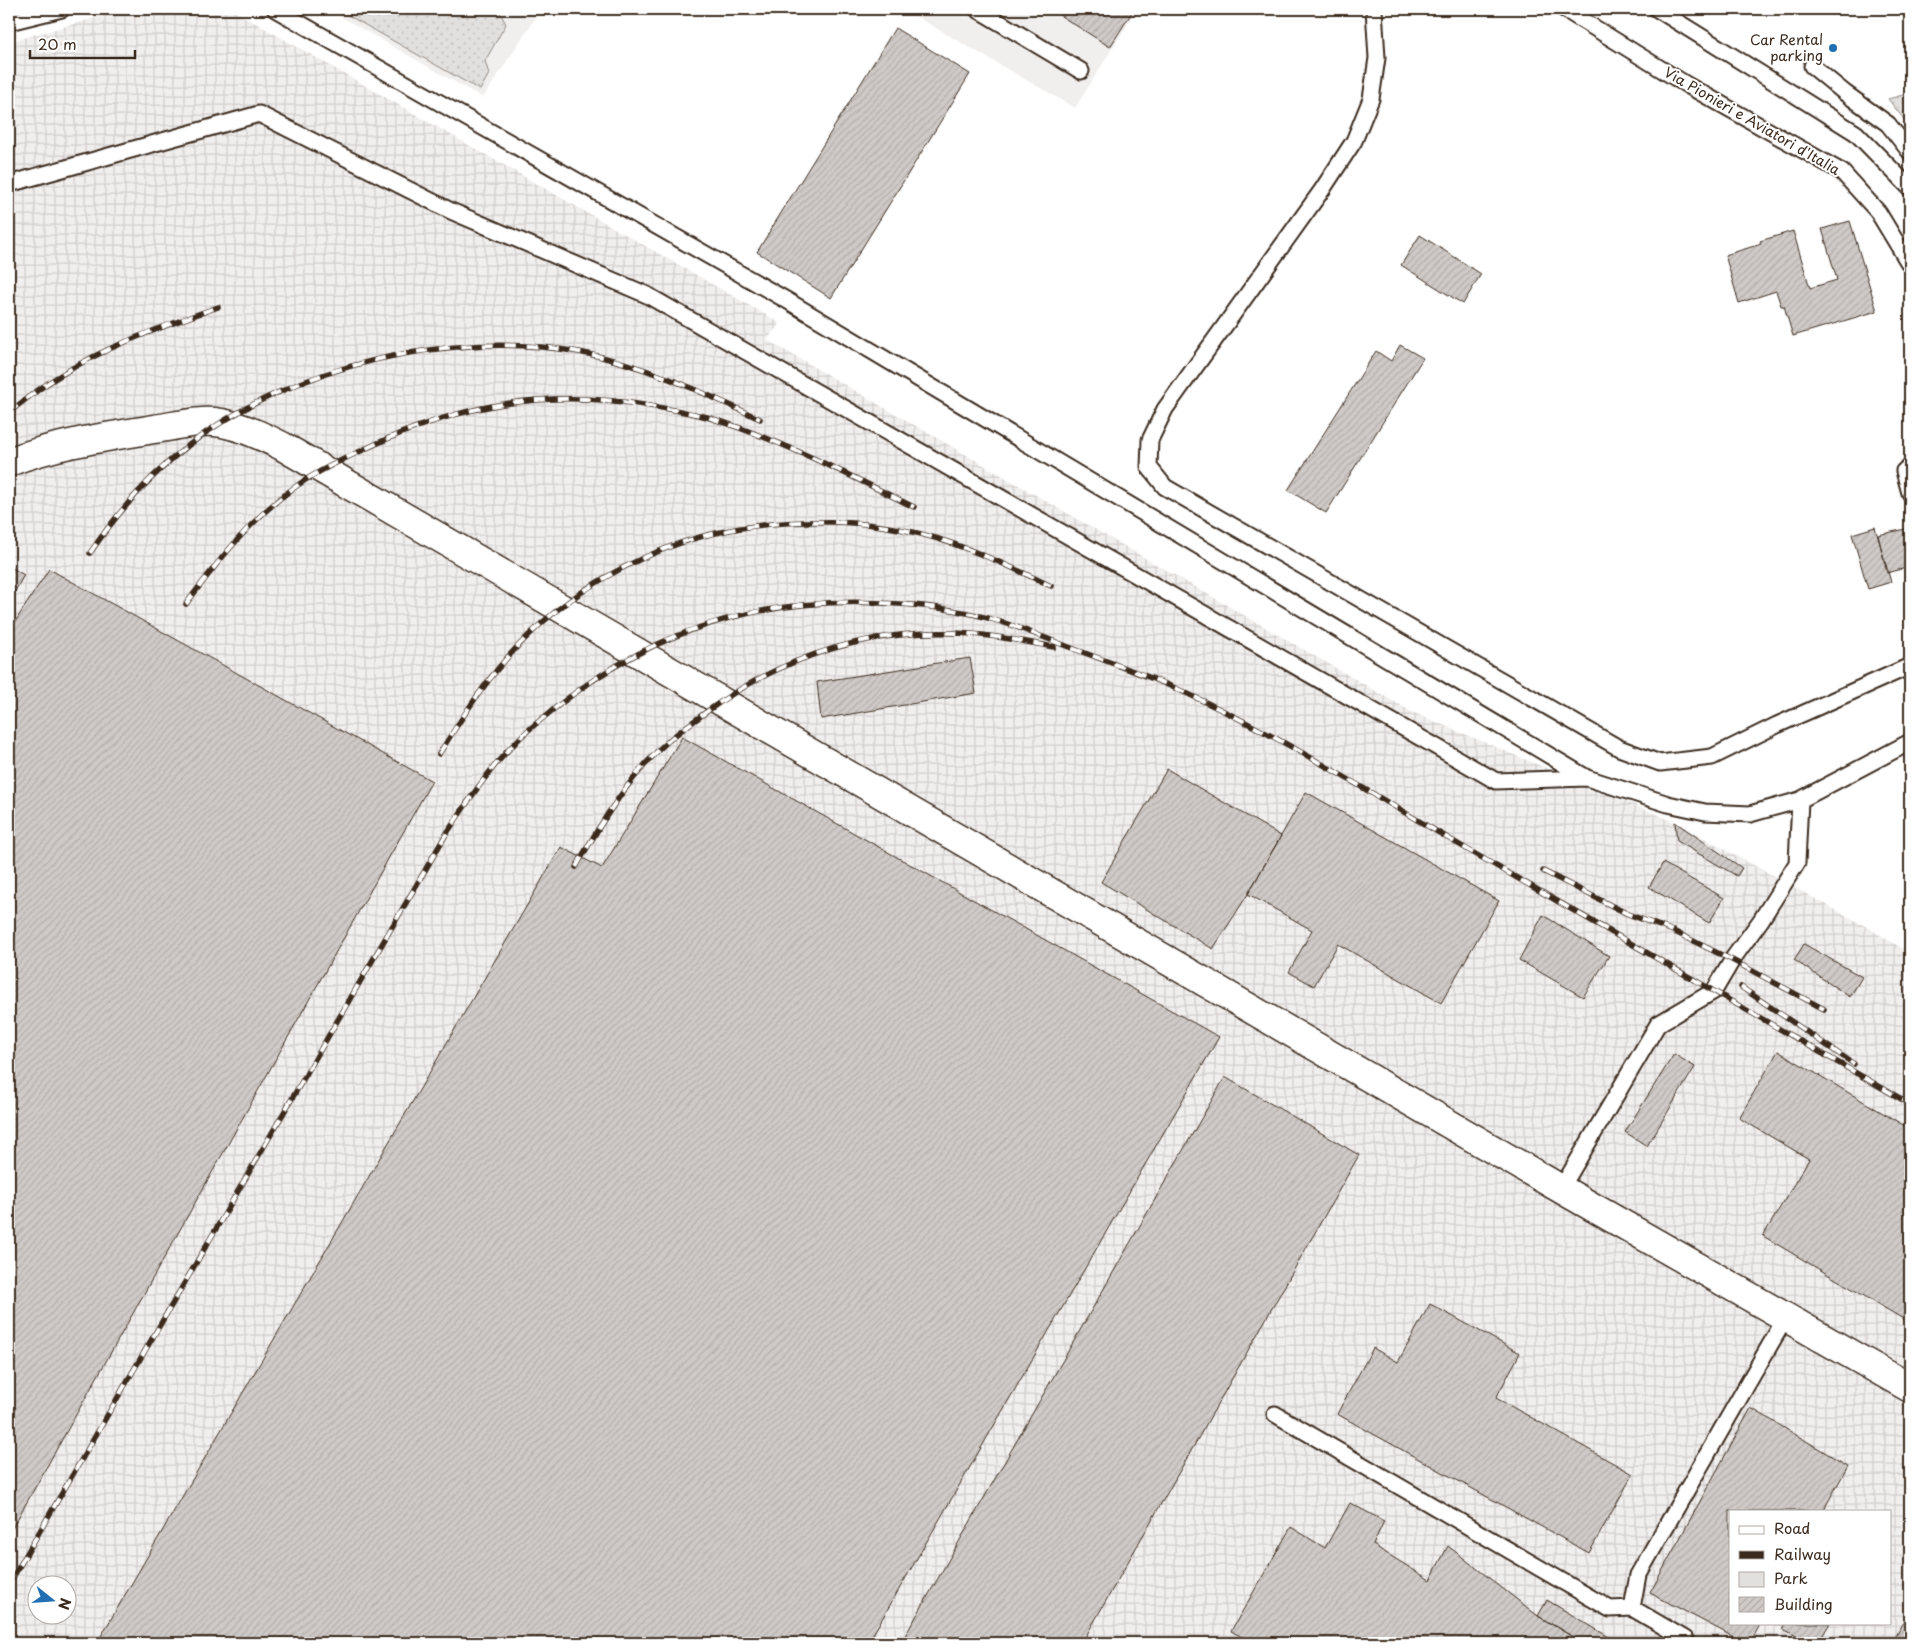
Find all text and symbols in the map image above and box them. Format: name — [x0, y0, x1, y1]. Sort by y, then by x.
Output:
scale bar — [30, 28, 135, 60]
place label: Car Rental parking — [1750, 29, 1823, 66]
text: 20 m — [38, 32, 77, 55]
marker: Car Rental parking — [1827, 42, 1839, 54]
street label: Via Pionieri e Aviatori d'Italia — [1660, 61, 1845, 180]
legend — [1729, 1510, 1892, 1624]
text: Road — [1774, 1516, 1810, 1539]
text: Railway — [1774, 1542, 1831, 1565]
text: Park — [1774, 1566, 1808, 1589]
north arrow — [28, 1574, 78, 1624]
text: Building — [1774, 1592, 1833, 1615]
text: N — [53, 1596, 77, 1612]

